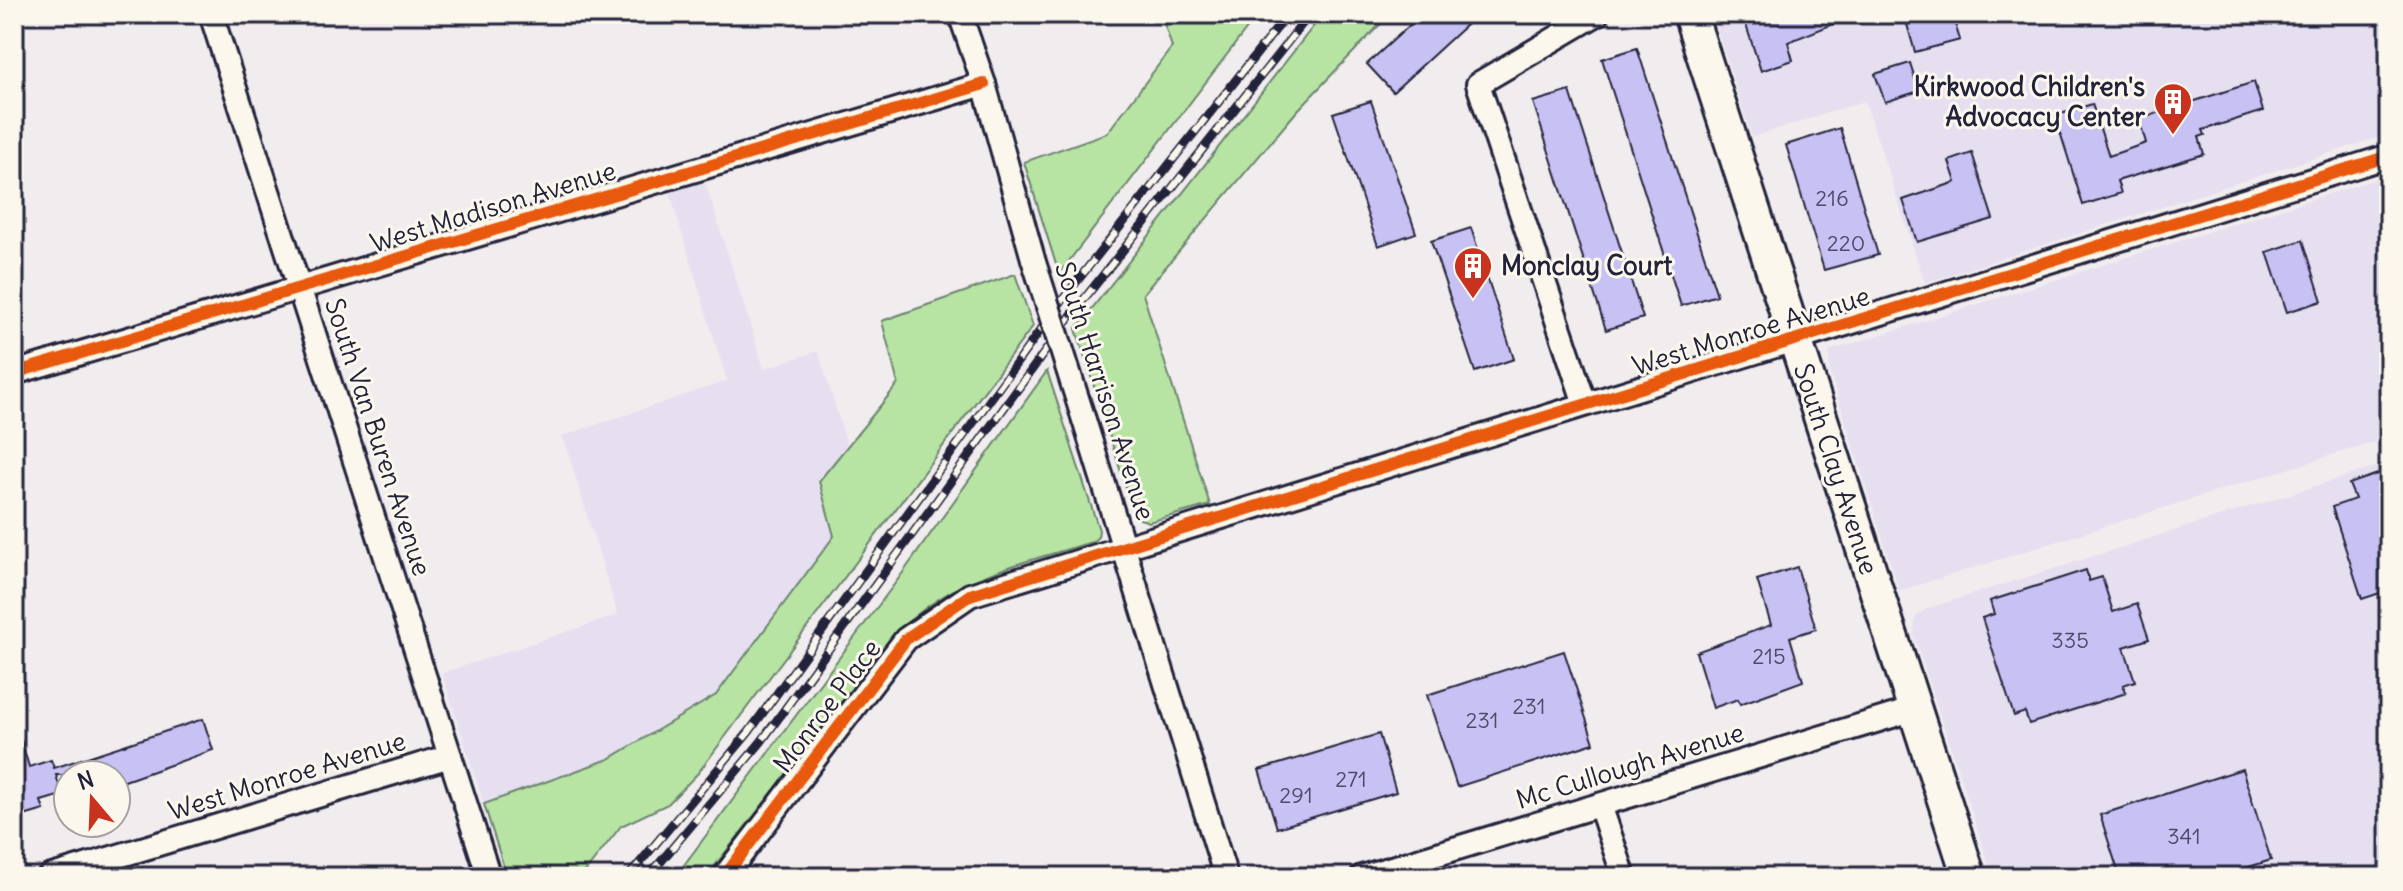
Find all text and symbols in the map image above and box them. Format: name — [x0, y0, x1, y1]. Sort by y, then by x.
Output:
place label: Kirkwood Children's Advocacy Center — [1914, 70, 2145, 133]
building icon: Kirkwood Children's Advocacy Center — [2152, 81, 2194, 136]
street label: West Madison Avenue — [366, 153, 620, 260]
house number: 216 — [1815, 184, 1849, 212]
house number: 220 — [1827, 229, 1865, 257]
building icon: Monclay Court — [1452, 245, 1494, 300]
place label: Monclay Court — [1501, 249, 1673, 282]
street label: South Harrison Avenue — [1048, 258, 1163, 524]
street label: West Monroe Avenue — [1628, 279, 1873, 382]
street label: South Van Buren Avenue — [318, 294, 439, 580]
street label: South Clay Avenue — [1787, 359, 1886, 579]
house number: 335 — [2051, 626, 2089, 654]
street label: Monroe Place — [766, 632, 888, 779]
house number: 215 — [1752, 642, 1786, 670]
house number: 231 — [1512, 692, 1546, 720]
house number: 231 — [1465, 706, 1499, 734]
street label: Mc Cullough Avenue — [1512, 715, 1748, 816]
street label: West Monroe Avenue — [164, 724, 409, 827]
north arrow — [52, 759, 132, 839]
text: N — [74, 764, 97, 796]
house number: 271 — [1335, 765, 1367, 793]
house number: 291 — [1279, 781, 1313, 809]
house number: 341 — [2167, 822, 2201, 850]

